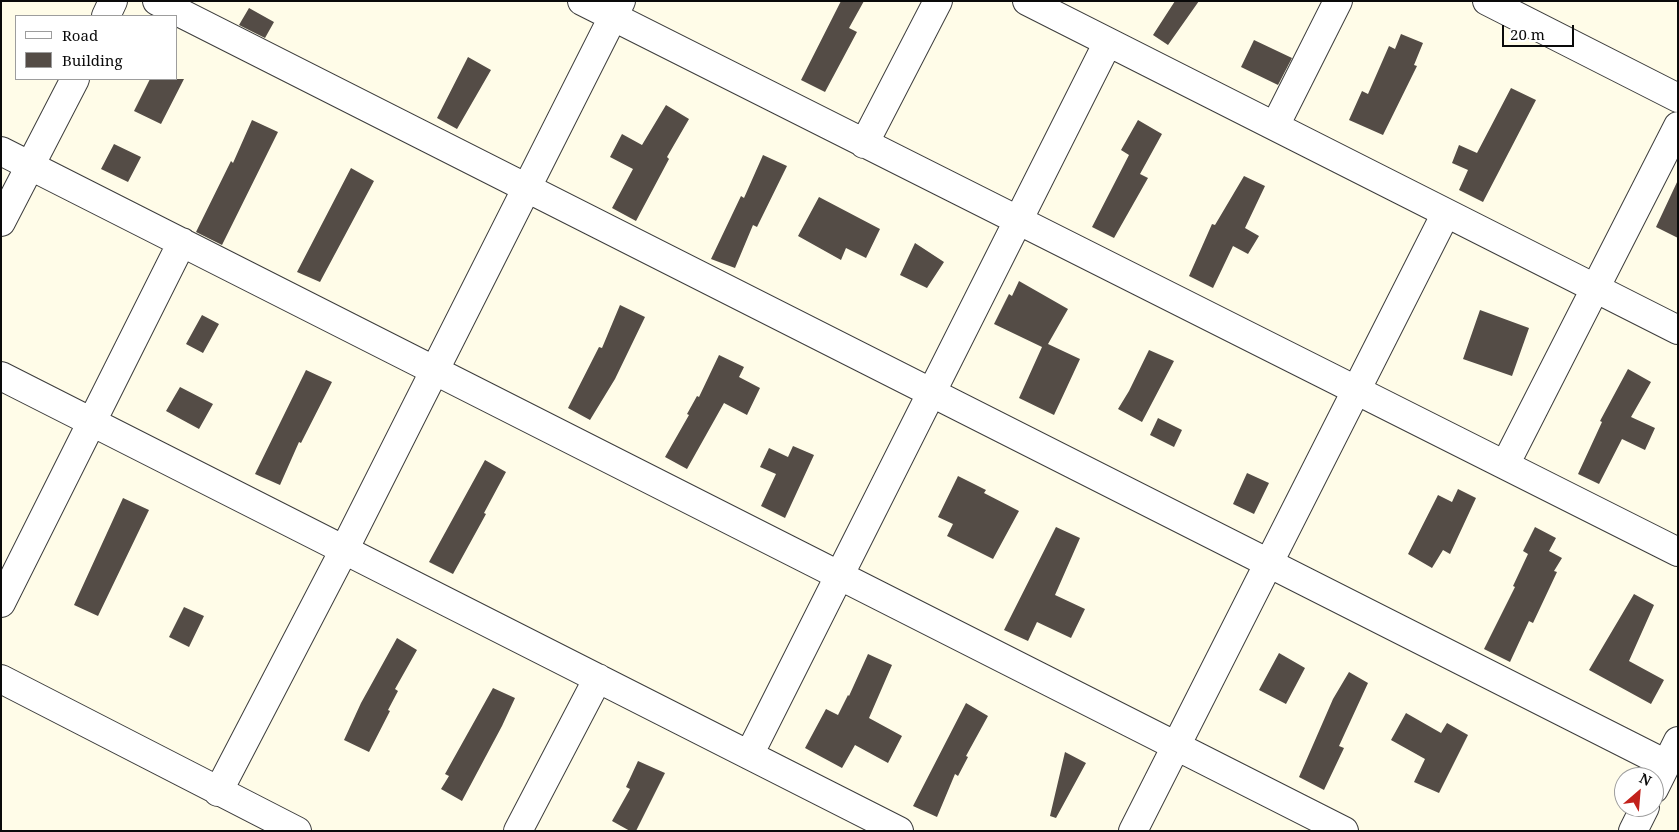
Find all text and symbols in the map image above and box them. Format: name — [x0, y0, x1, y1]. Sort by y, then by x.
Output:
legend — [15, 15, 178, 80]
scale bar — [1504, 15, 1576, 47]
text: 20 m — [1510, 24, 1545, 44]
text: Road — [62, 25, 98, 45]
text: Building — [62, 50, 123, 70]
north arrow — [1614, 767, 1664, 817]
text: N — [1636, 768, 1655, 790]

